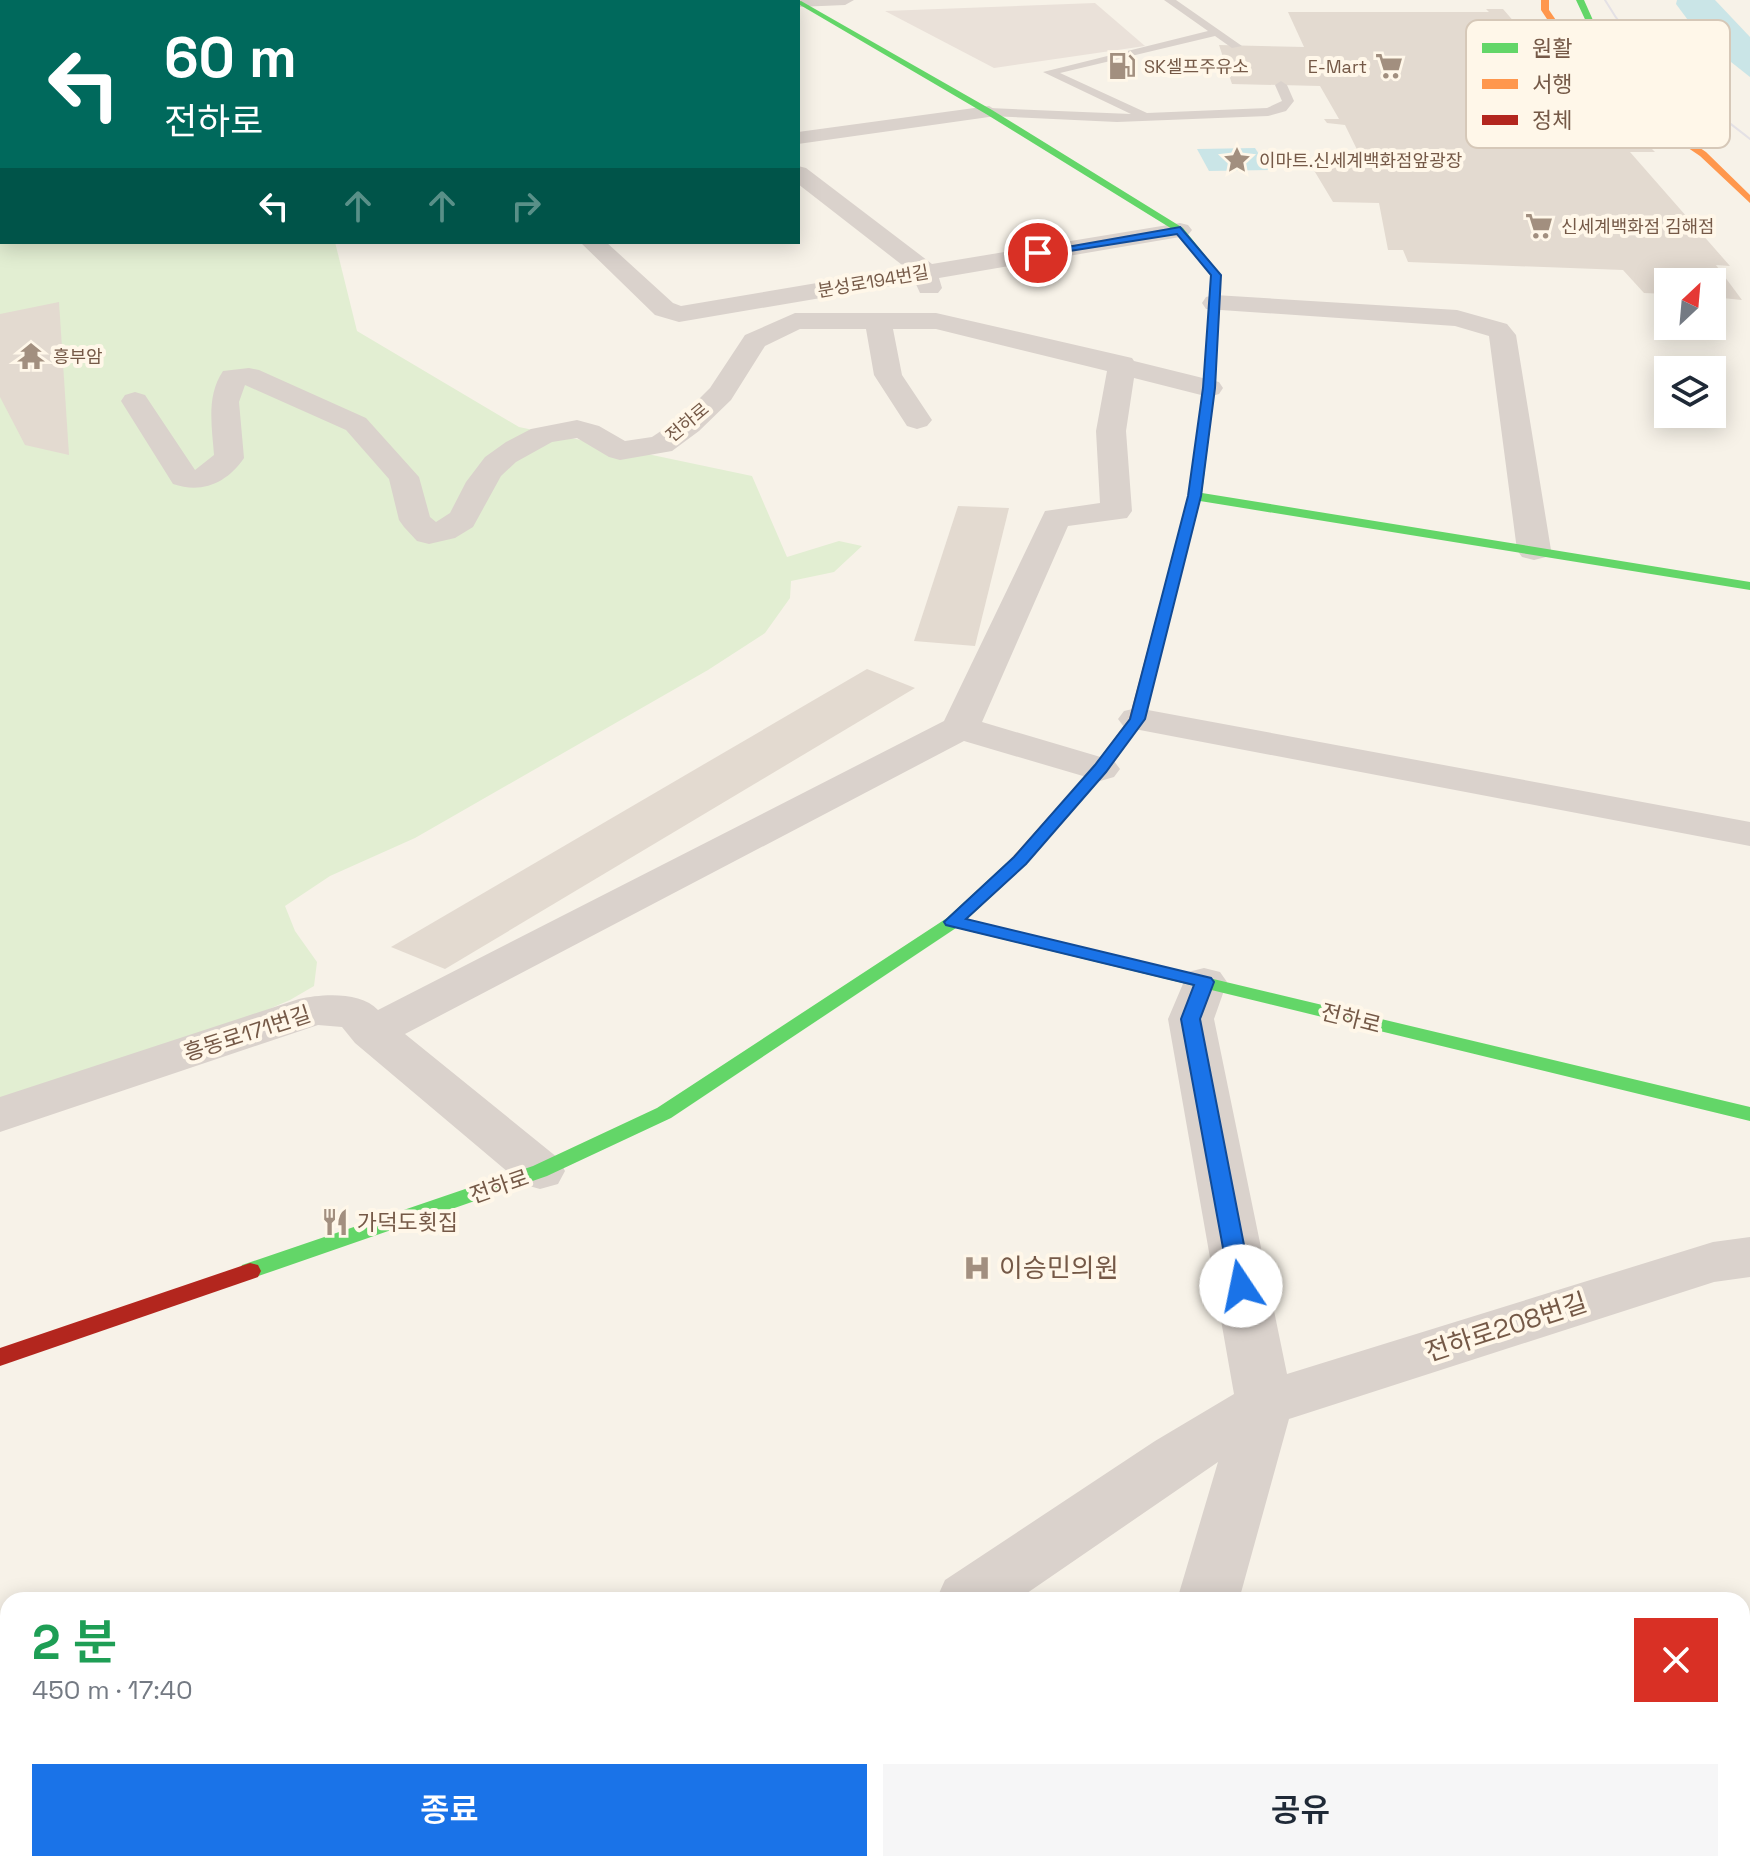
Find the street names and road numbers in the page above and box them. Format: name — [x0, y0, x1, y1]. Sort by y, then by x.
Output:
street label: 분성로194번길 — [816, 260, 930, 302]
street label: 전하로 — [661, 397, 713, 447]
street label: 전하로 — [1318, 997, 1384, 1039]
street label: 흥동로171번길 — [180, 999, 314, 1067]
street label: 전하로 — [466, 1163, 532, 1209]
street label: 전하로208번길 — [1421, 1285, 1591, 1369]

